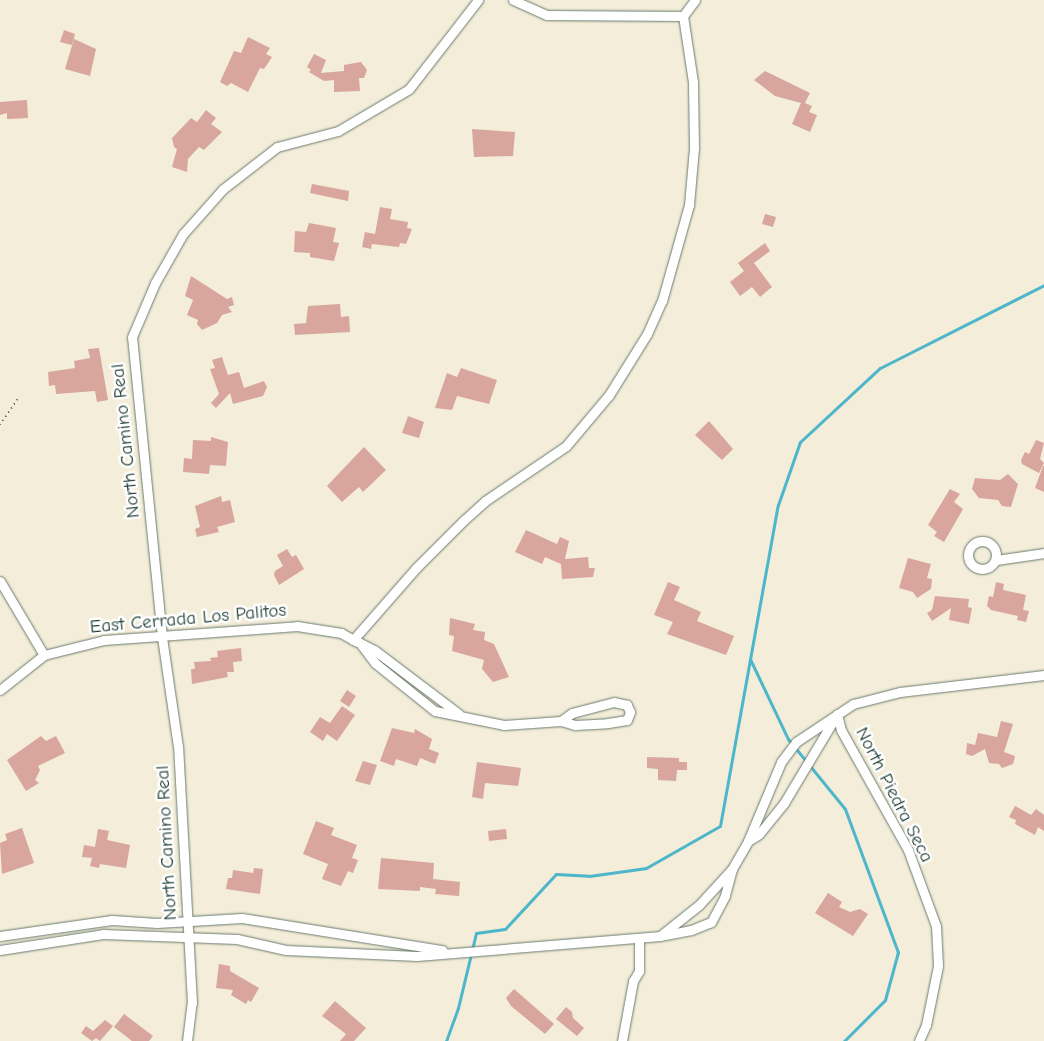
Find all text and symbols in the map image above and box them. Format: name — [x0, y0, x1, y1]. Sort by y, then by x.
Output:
street label: North Camino Real — [107, 363, 145, 519]
street label: East Cerrada Los Palitos — [89, 599, 287, 639]
street label: North Piedra Seca — [850, 723, 938, 867]
street label: North Camino Real — [152, 765, 182, 921]

